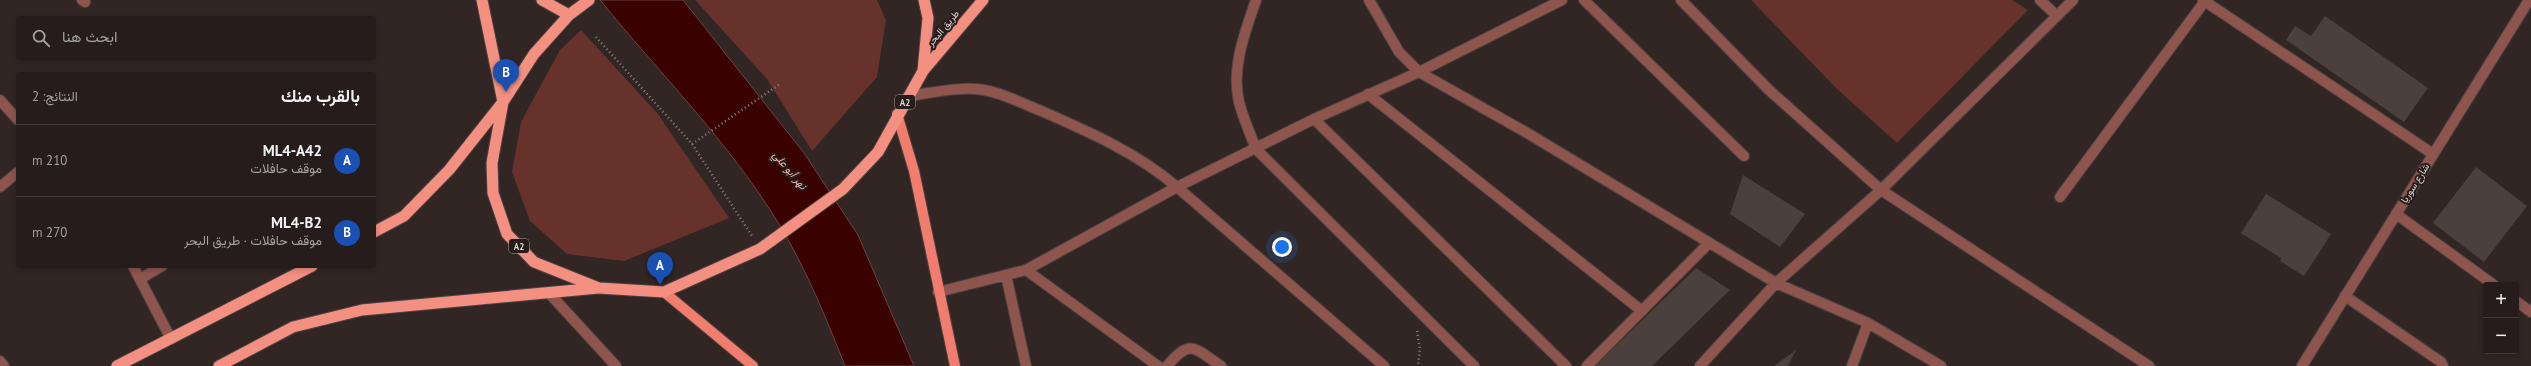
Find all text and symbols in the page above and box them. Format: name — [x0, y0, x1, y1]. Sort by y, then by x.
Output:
street label: طريق البحر — [923, 7, 962, 49]
search box — [16, 16, 376, 60]
icon: search — [30, 27, 52, 49]
text: ابحث هنا — [62, 27, 117, 46]
pin: B — [493, 59, 519, 92]
text: بالقرب منك — [281, 85, 360, 107]
text: النتائج: 2 — [32, 88, 78, 105]
road number: A2 — [895, 95, 915, 109]
text: ML4-A42 — [263, 141, 322, 160]
water label: نهر أبو علي — [768, 148, 811, 194]
text: 210 m — [32, 152, 67, 169]
text: A — [343, 152, 351, 169]
text: موقف حافلات — [251, 160, 322, 177]
street label: شارع سوريا — [2398, 161, 2432, 205]
text: ML4-B2 — [271, 213, 322, 232]
text: 270 m — [32, 224, 67, 241]
text: B — [343, 224, 351, 241]
text: موقف حافلات · طريق البحر — [184, 232, 322, 249]
your location — [1272, 237, 1292, 257]
road number: A2 — [509, 239, 529, 253]
pin: A — [647, 252, 673, 285]
map controls — [2483, 282, 2519, 354]
button: + — [2483, 282, 2519, 318]
button: − — [2483, 318, 2519, 354]

